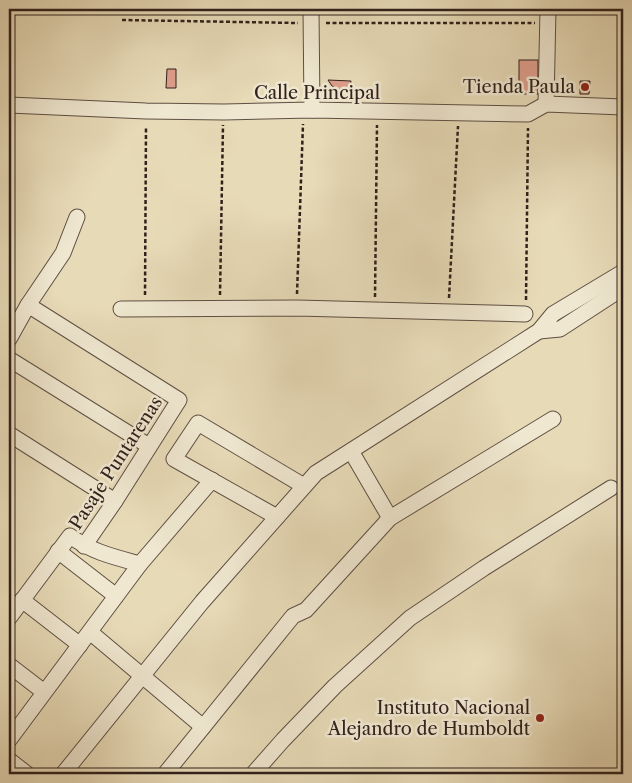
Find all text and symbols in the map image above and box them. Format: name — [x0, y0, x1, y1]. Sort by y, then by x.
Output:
place label: Tienda Paula — [463, 76, 575, 98]
marker: Tienda Paula — [579, 81, 591, 93]
street label: Calle Principal — [254, 82, 380, 104]
street label: Pasaje Puntarenas — [65, 392, 167, 534]
place label: Instituto Nacional Alejandro de Humboldt — [327, 697, 531, 740]
marker: Instituto Nacional Alejandro de Humboldt — [534, 712, 546, 724]

